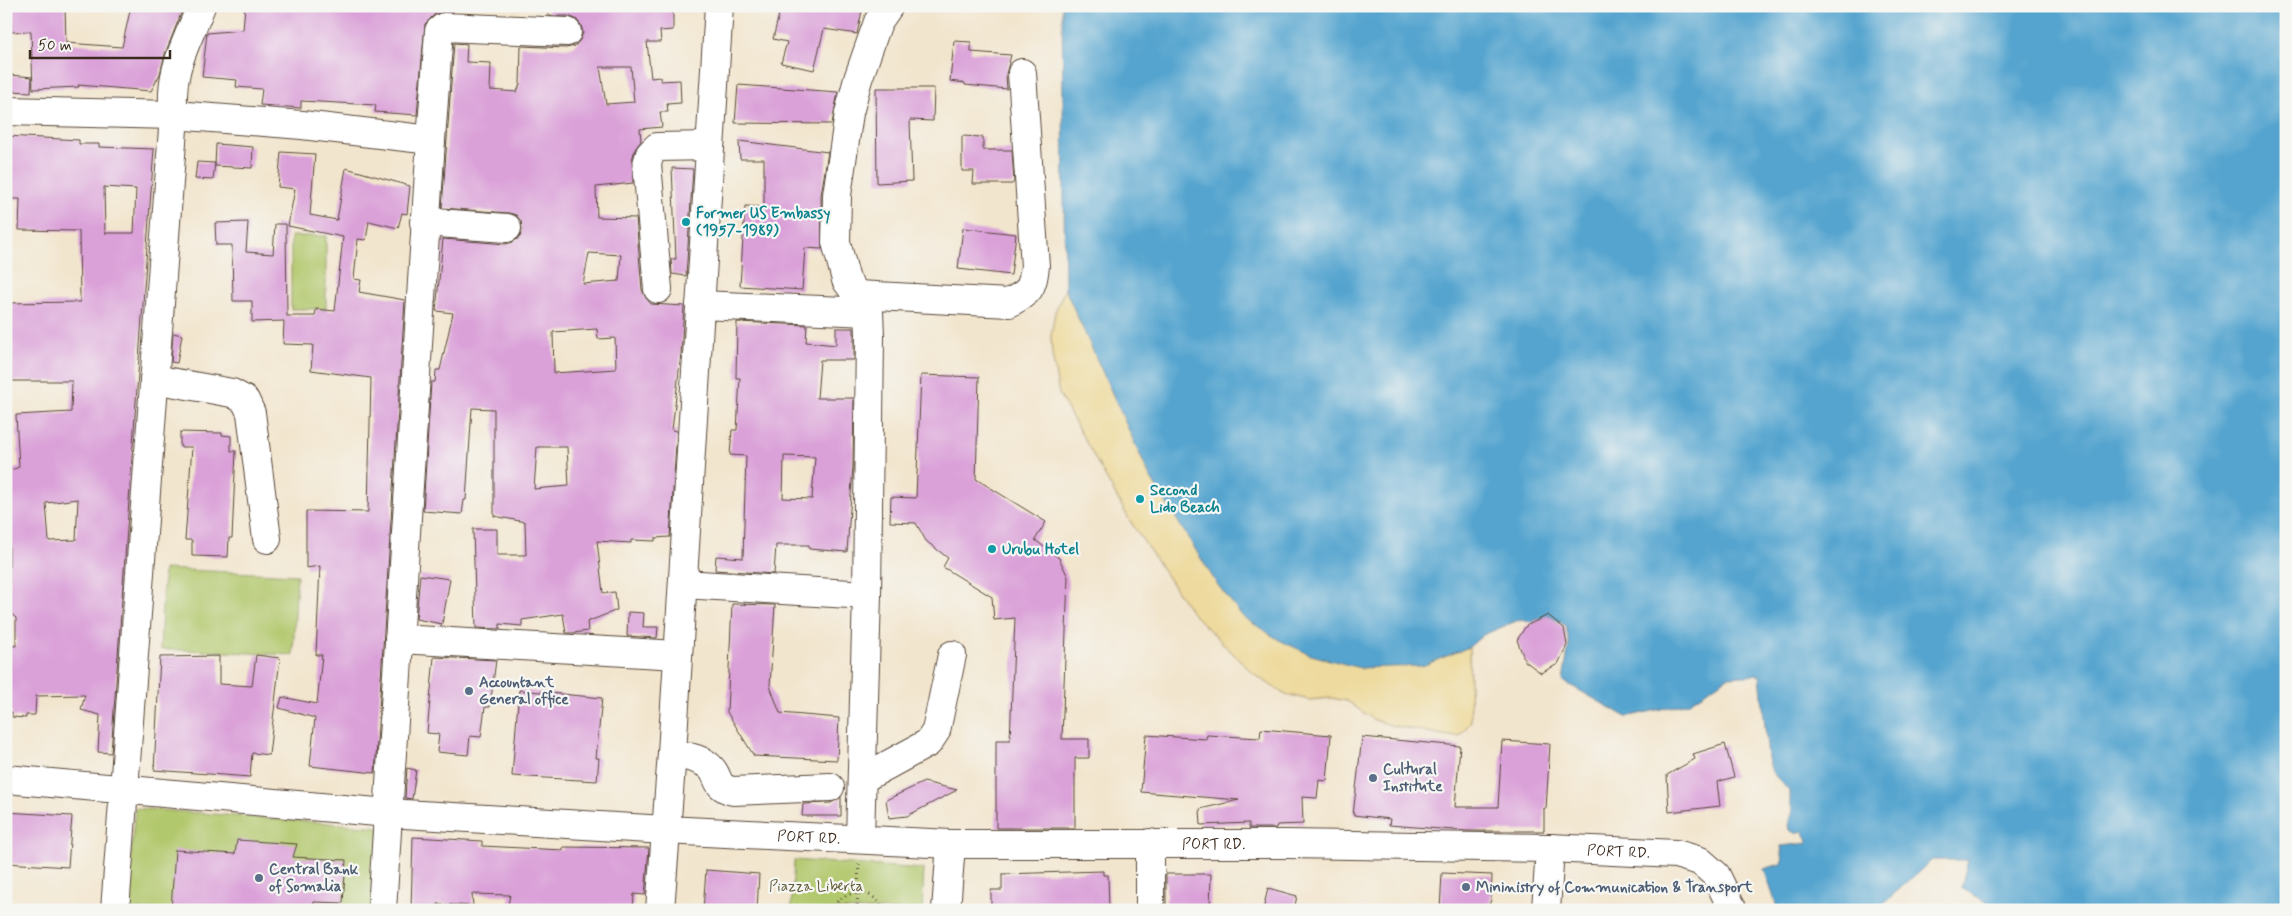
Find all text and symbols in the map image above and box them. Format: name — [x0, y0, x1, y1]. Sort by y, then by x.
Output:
scale bar — [30, 28, 170, 60]
text: 50 m — [38, 36, 72, 56]
place label: Former US Embassy (1957-1989) — [696, 204, 830, 241]
marker: Former US Embassy (1957-1989) — [680, 216, 692, 228]
place label: Second Lido Beach — [1150, 481, 1220, 518]
marker: Second Lido Beach — [1134, 493, 1146, 505]
place label: Urubu Hotel — [1002, 540, 1079, 560]
marker: Urubu Hotel — [986, 543, 998, 555]
place label: Accountant General office — [479, 673, 569, 710]
marker: Accountant General office — [463, 685, 475, 697]
place label: Cultural Institute — [1383, 760, 1443, 797]
marker: Cultural Institute — [1367, 772, 1379, 784]
street label: PORT RD. — [777, 827, 841, 850]
street label: PORT RD. — [1182, 835, 1245, 855]
street label: PORT RD. — [1586, 841, 1651, 864]
place label: Central Bank of Somalia — [269, 860, 359, 897]
marker: Central Bank of Somalia — [253, 872, 265, 884]
park label: Piazza Liberta — [769, 877, 863, 897]
place label: Mininistry of Communication & Transport — [1476, 878, 1754, 898]
marker: Mininistry of Communication & Transport — [1460, 881, 1472, 893]

